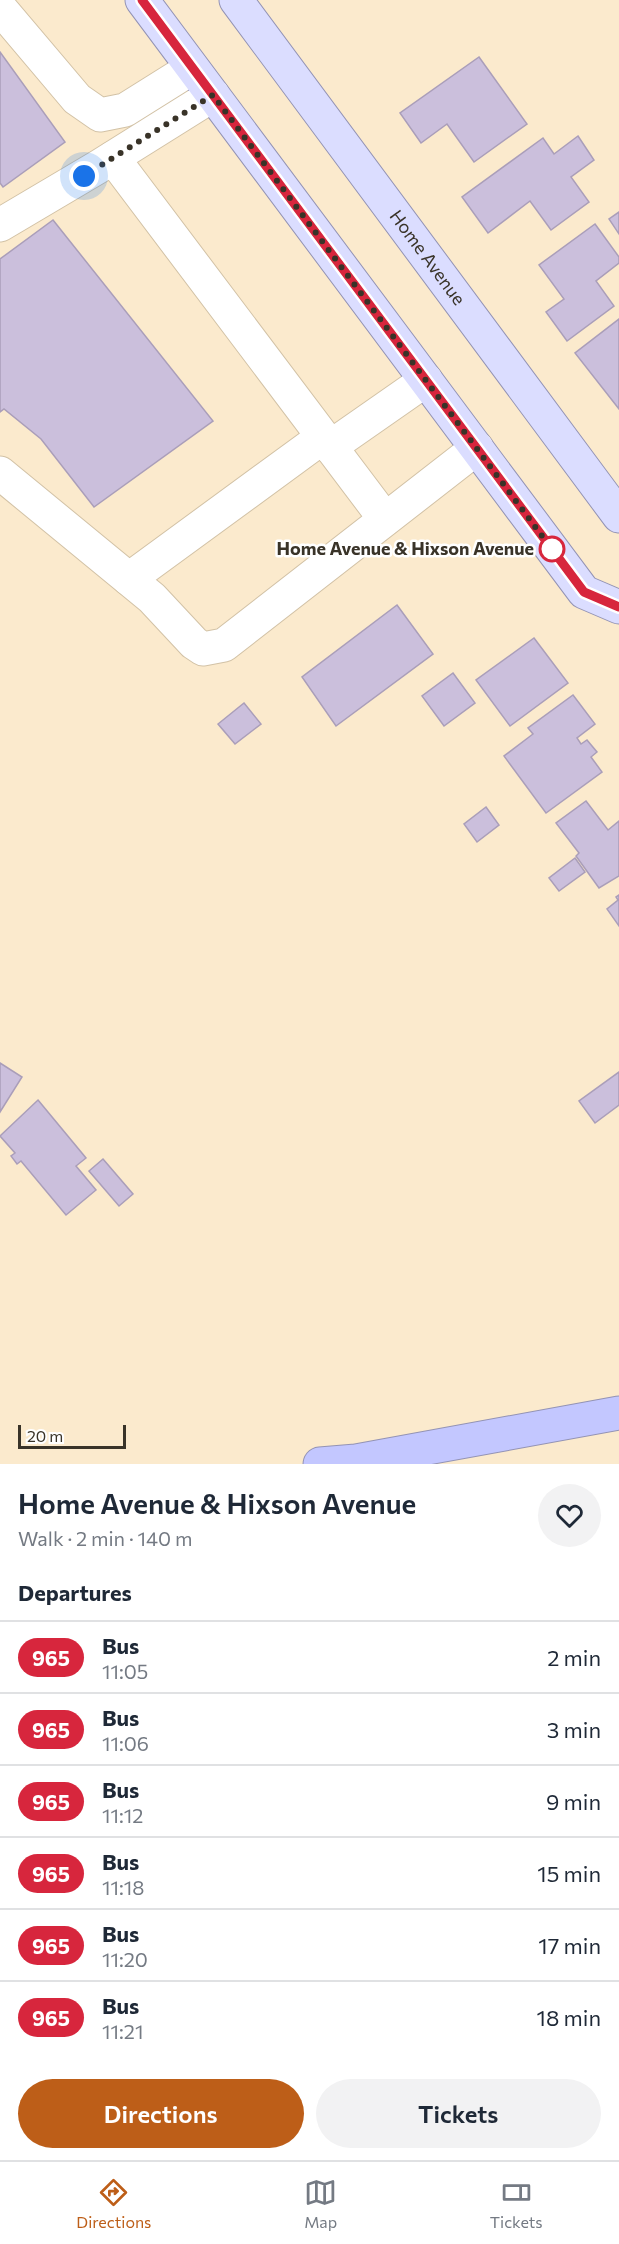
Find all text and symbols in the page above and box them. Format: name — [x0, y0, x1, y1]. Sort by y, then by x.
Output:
your location — [69, 161, 99, 191]
street label: Home Avenue — [386, 205, 471, 309]
marker: Home Avenue & Hixson Avenue — [539, 536, 565, 562]
place label: Home Avenue & Hixson Avenue — [277, 537, 534, 559]
scale bar — [18, 1422, 126, 1450]
text: 20 m — [27, 1426, 63, 1445]
button: heart — [538, 1484, 601, 1547]
text: Home Avenue & Hixson Avenue — [18, 1486, 416, 1520]
text: Walk · 2 min · 140 m — [18, 1526, 192, 1550]
text: Departures — [18, 1579, 132, 1606]
text: Bus — [102, 1632, 139, 1659]
text: 2 min — [547, 1644, 601, 1671]
text: 965 — [32, 1645, 70, 1670]
text: 11:05 — [102, 1659, 148, 1683]
text: Bus — [102, 1704, 139, 1731]
text: 3 min — [547, 1716, 601, 1743]
text: 965 — [32, 1717, 70, 1742]
text: 11:06 — [102, 1731, 149, 1755]
text: Bus — [102, 1776, 139, 1803]
text: 9 min — [546, 1788, 601, 1815]
text: 965 — [32, 1789, 70, 1814]
text: 11:12 — [102, 1803, 143, 1827]
text: Bus — [102, 1848, 139, 1875]
text: 15 min — [537, 1860, 601, 1887]
text: 965 — [32, 1861, 70, 1886]
text: 11:18 — [102, 1875, 145, 1899]
text: Bus — [102, 1920, 139, 1947]
text: 17 min — [538, 1932, 601, 1959]
text: 965 — [32, 1933, 70, 1958]
text: 11:20 — [102, 1947, 148, 1971]
text: Bus — [102, 1992, 139, 2019]
text: 18 min — [537, 2004, 601, 2031]
text: 965 — [32, 2005, 70, 2030]
text: 11:21 — [102, 2019, 143, 2043]
button: Directions — [18, 2079, 304, 2148]
button: Tickets — [316, 2079, 601, 2148]
tab: Directions — [76, 2176, 151, 2231]
tab: Map — [304, 2176, 337, 2231]
tab: Tickets — [490, 2176, 543, 2231]

